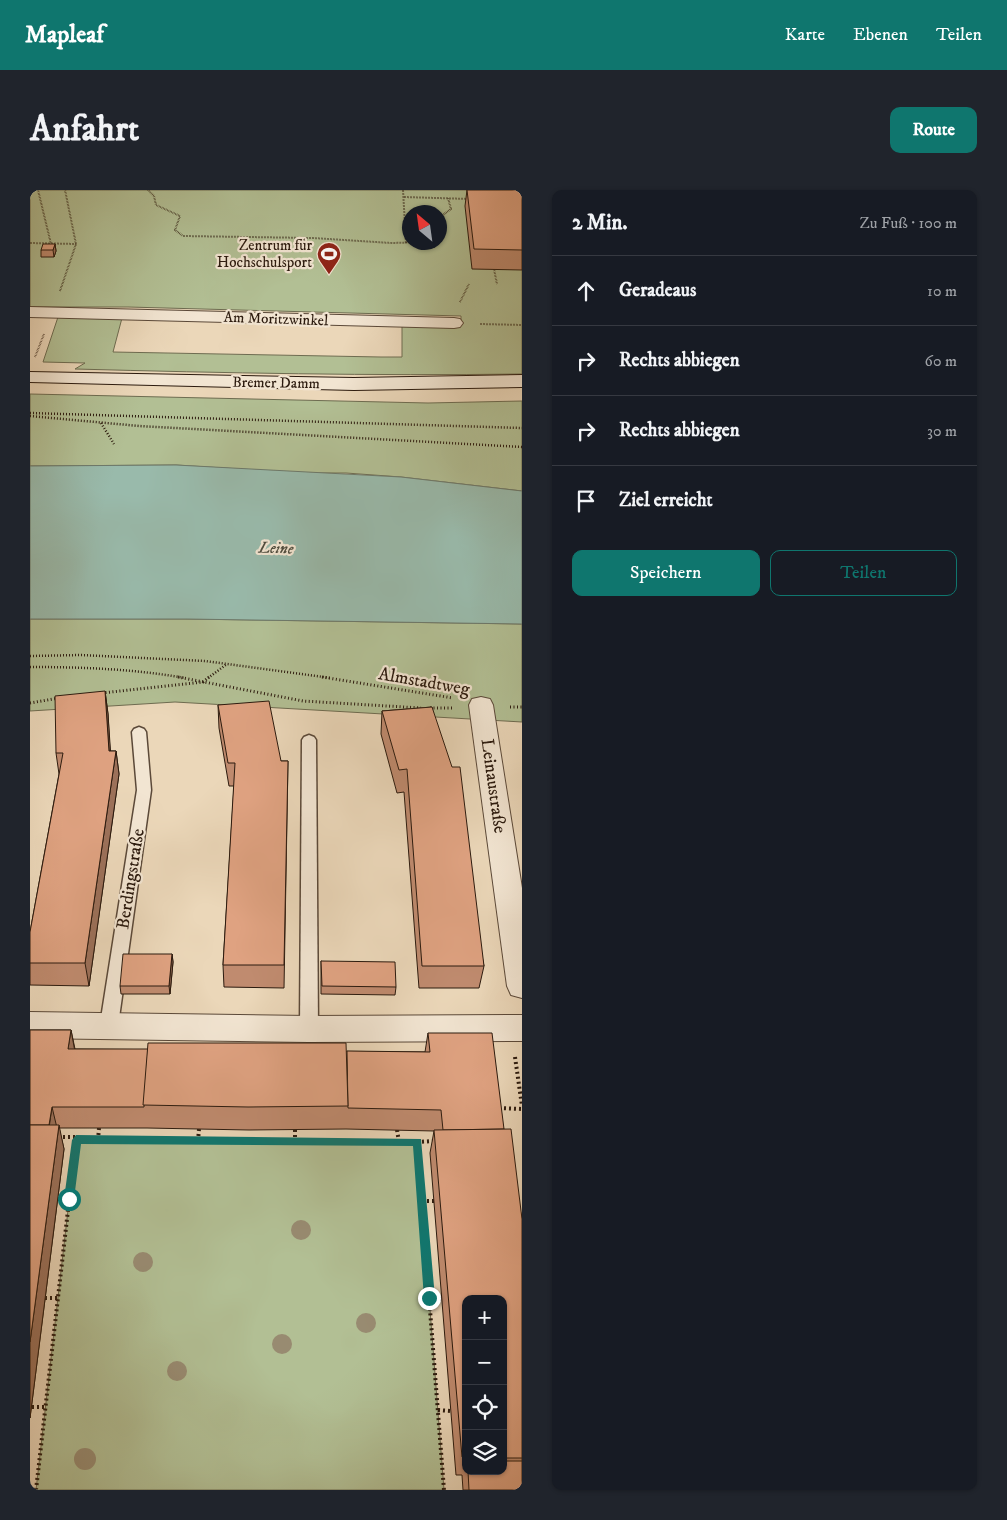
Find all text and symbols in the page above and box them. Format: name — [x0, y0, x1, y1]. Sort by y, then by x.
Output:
text: Mapleaf — [25, 20, 104, 50]
text: Karte — [785, 24, 825, 46]
text: Ebenen — [853, 24, 908, 46]
text: Teilen — [936, 24, 982, 46]
button: Route — [890, 107, 977, 153]
text: Anfahrt — [30, 108, 139, 152]
north arrow — [402, 205, 447, 250]
text: 2 Min. — [572, 210, 627, 236]
text: Zu Fuß · 100 m — [860, 213, 957, 233]
place label: Zentrum für Hochschulsport — [217, 236, 312, 272]
sports icon: Zentrum für Hochschulsport — [316, 241, 342, 275]
icon: ahead — [572, 277, 600, 305]
text: Geradeaus — [619, 279, 696, 302]
text: 10 m — [927, 281, 957, 301]
street label: Am Moritzwinkel — [223, 308, 329, 330]
icon: right — [572, 347, 600, 375]
text: Rechts abbiegen — [619, 349, 740, 372]
text: 60 m — [925, 351, 957, 371]
street label: Bremer Damm — [232, 373, 320, 393]
icon: right — [572, 417, 600, 445]
text: Rechts abbiegen — [619, 419, 740, 442]
text: 30 m — [927, 421, 957, 441]
icon: arrive — [572, 487, 600, 515]
text: Ziel erreicht — [619, 489, 713, 512]
water label: Leine — [257, 537, 294, 559]
button: Speichern — [572, 550, 760, 596]
button: Teilen — [770, 550, 957, 596]
street label: Almstadtweg — [377, 663, 472, 701]
street label: Leinaustraße — [475, 737, 511, 835]
street label: Berdingstraße — [112, 827, 150, 931]
route start — [58, 1188, 81, 1211]
route end — [418, 1287, 441, 1310]
map controls — [462, 1295, 507, 1475]
button: + — [462, 1295, 507, 1340]
button: − — [462, 1340, 507, 1385]
button: locate — [462, 1385, 507, 1430]
button: layers — [462, 1430, 507, 1475]

